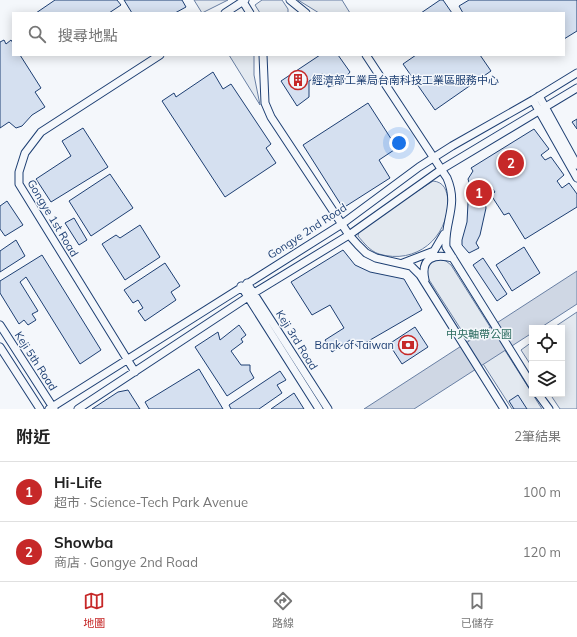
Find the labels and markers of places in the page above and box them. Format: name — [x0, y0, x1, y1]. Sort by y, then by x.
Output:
building icon: 經濟部工業局台南科技工業區服務中心 — [287, 69, 309, 91]
place label: 經濟部工業局台南科技工業區服務中心 — [312, 73, 499, 87]
pin: 2 — [498, 148, 524, 178]
pin: 1 — [466, 178, 492, 208]
bank icon: Bank of Taiwan — [397, 334, 419, 356]
place label: Bank of Taiwan — [315, 338, 394, 352]

